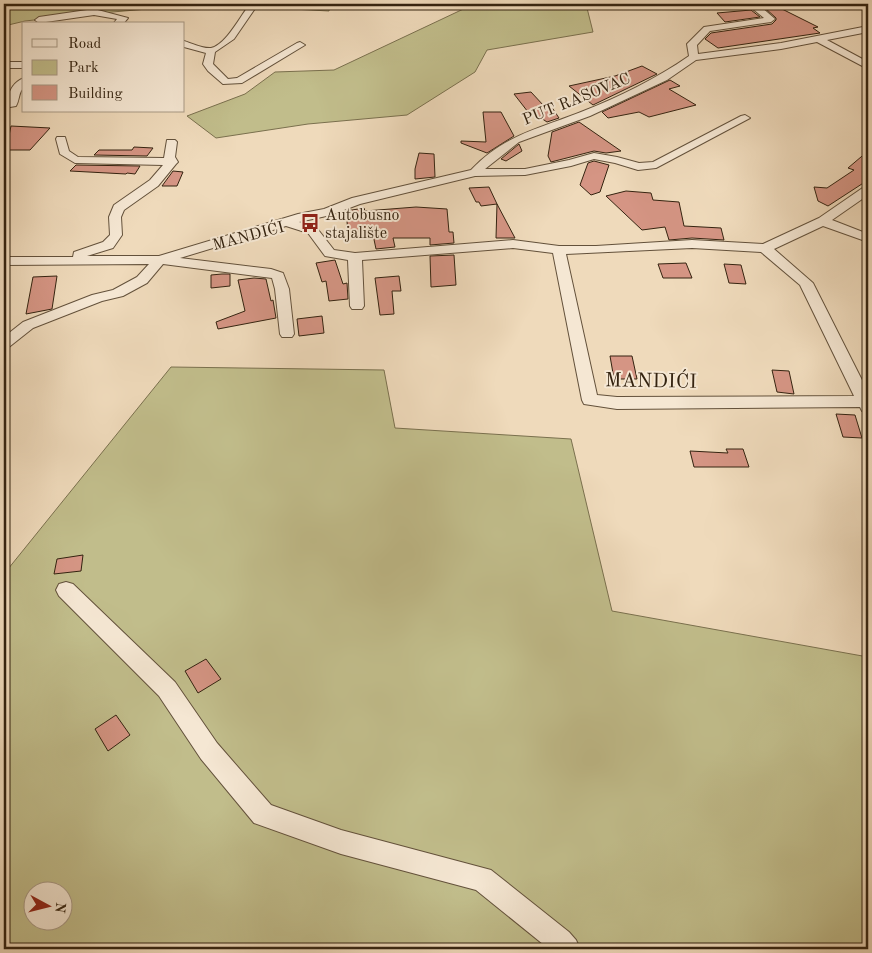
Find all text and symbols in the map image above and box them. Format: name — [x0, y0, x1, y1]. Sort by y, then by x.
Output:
legend — [22, 22, 185, 112]
text: Road — [68, 37, 102, 52]
text: Park — [68, 61, 99, 76]
street label: PUT RASOVAC — [521, 71, 633, 129]
text: Building — [68, 87, 123, 102]
place label: Autobusno stajalište — [325, 208, 400, 242]
bus stop icon: Autobusno stajalište — [299, 212, 321, 234]
street label: MANDIĆI — [210, 215, 286, 254]
street label: MANDIĆI — [605, 367, 697, 393]
north arrow — [22, 880, 72, 930]
text: N — [52, 901, 68, 914]

